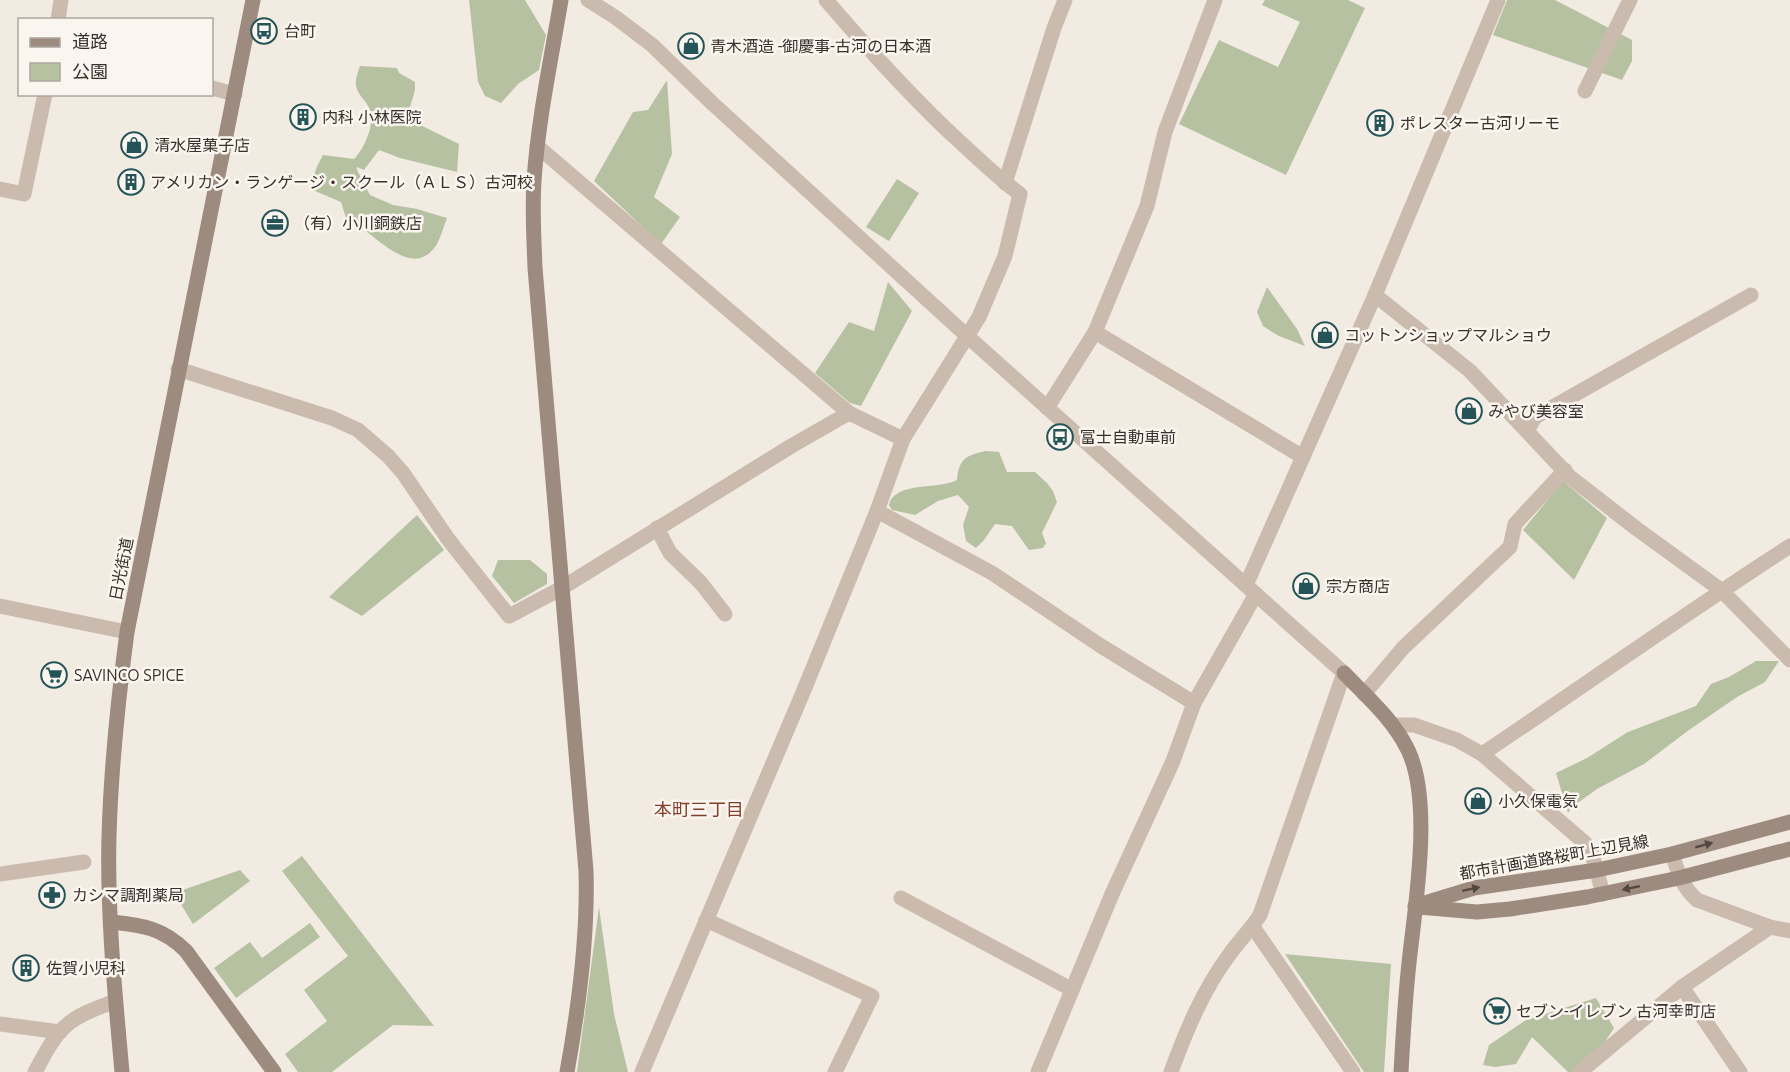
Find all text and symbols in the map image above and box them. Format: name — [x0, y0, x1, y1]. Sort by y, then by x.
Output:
bus stop icon: 台町 — [249, 16, 279, 46]
legend — [18, 18, 213, 96]
place label: 台町 — [284, 22, 316, 40]
text: 道路 — [72, 31, 108, 51]
shop icon: 青木酒造 -御慶事-古河の日本酒 — [676, 31, 706, 61]
place label: 青木酒造 -御慶事-古河の日本酒 — [710, 37, 931, 55]
text: 公園 — [72, 61, 108, 81]
building icon: 内科 小林医院 — [288, 102, 318, 132]
place label: 内科 小林医院 — [322, 108, 422, 126]
building icon: ポレスター古河リーモ — [1365, 108, 1395, 138]
place label: ポレスター古河リーモ — [1400, 114, 1560, 132]
shop icon: 清水屋菓子店 — [119, 130, 149, 160]
place label: 清水屋菓子店 — [154, 136, 250, 154]
building icon: アメリカン・ランゲージ・スクール（ＡＬＳ）古河校 — [116, 167, 146, 197]
place label: アメリカン・ランゲージ・スクール（ＡＬＳ）古河校 — [150, 173, 533, 191]
office icon: （有）小川銅鉄店 — [260, 208, 290, 238]
place label: （有）小川銅鉄店 — [294, 214, 422, 232]
shop icon: コットンショップマルショウ — [1310, 320, 1340, 350]
place label: コットンショップマルショウ — [1344, 326, 1552, 344]
shop icon: みやび美容室 — [1454, 396, 1484, 426]
place label: みやび美容室 — [1488, 402, 1584, 420]
bus stop icon: 富士自動車前 — [1045, 422, 1075, 452]
place label: 富士自動車前 — [1080, 428, 1176, 446]
street label: 日光街道 — [106, 536, 136, 602]
shop icon: 宗方商店 — [1291, 571, 1321, 601]
place label: 宗方商店 — [1326, 577, 1390, 595]
supermarket icon: SAVINCO SPICE — [39, 660, 69, 690]
place label: SAVINCO SPICE — [74, 666, 184, 684]
shop icon: 小久保電気 — [1463, 786, 1493, 816]
place label: 小久保電気 — [1498, 792, 1578, 810]
district label: 本町三丁目 — [654, 799, 744, 819]
street label: 都市計画道路桜町上辺見線 — [1458, 831, 1650, 883]
one-way arrow — [1695, 840, 1713, 850]
pharmacy icon: カシマ調剤薬局 — [37, 880, 67, 910]
one-way arrow — [1462, 884, 1481, 893]
one-way arrow — [1622, 884, 1641, 893]
place label: カシマ調剤薬局 — [72, 886, 184, 904]
building icon: 佐賀小児科 — [11, 953, 41, 983]
place label: 佐賀小児科 — [46, 959, 126, 977]
supermarket icon: セブン-イレブン 古河幸町店 — [1482, 996, 1512, 1026]
place label: セブン-イレブン 古河幸町店 — [1516, 1002, 1716, 1020]

